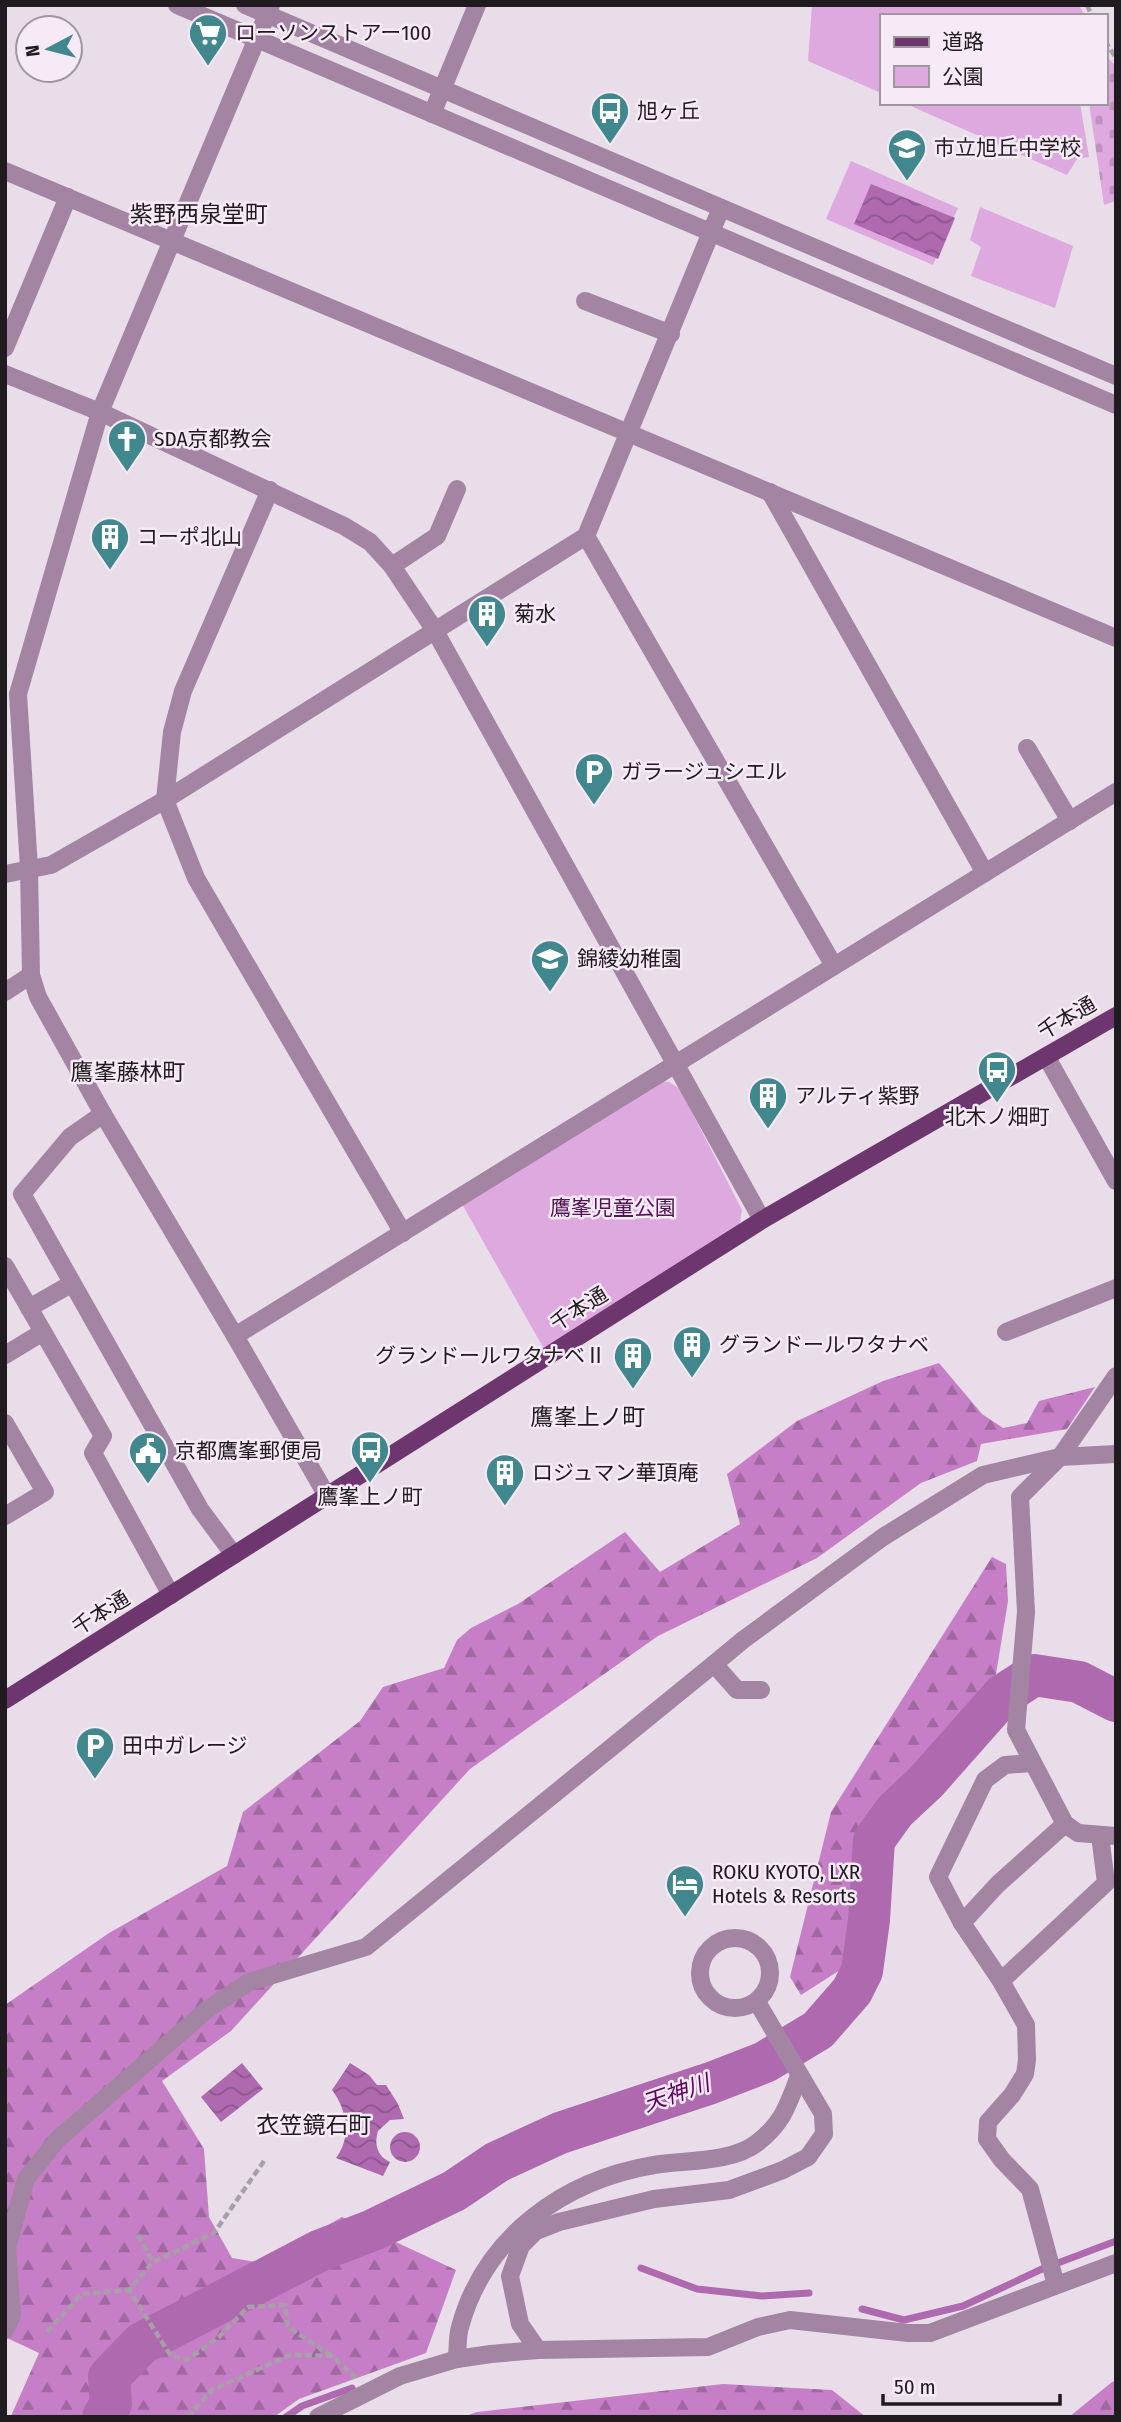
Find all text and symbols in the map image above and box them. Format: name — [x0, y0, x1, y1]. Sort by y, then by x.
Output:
supermarket icon: ローソンストアー100 — [187, 12, 229, 67]
north arrow — [14, 14, 84, 84]
legend — [880, 14, 1107, 105]
place label: ローソンストアー100 — [235, 20, 431, 46]
text: 道路 — [942, 29, 984, 55]
text: N — [21, 44, 45, 58]
text: 公園 — [942, 64, 984, 90]
bus stop icon: 旭ヶ丘 — [589, 90, 631, 145]
place label: 旭ヶ丘 — [637, 98, 700, 124]
school or university icon: 市立旭丘中学校 — [886, 127, 928, 182]
place label: 市立旭丘中学校 — [934, 135, 1081, 161]
district label: 紫野西泉堂町 — [130, 200, 268, 228]
church icon: SDA京都教会 — [106, 418, 148, 473]
place label: SDA京都教会 — [154, 426, 271, 452]
building icon: コーポ北山 — [89, 516, 131, 571]
place label: コーポ北山 — [137, 524, 242, 550]
building icon: 菊水 — [466, 593, 508, 648]
place label: 菊水 — [514, 601, 556, 627]
parking icon: ガラージュシエル — [573, 751, 615, 806]
place label: ガラージュシエル — [621, 759, 787, 785]
school or university icon: 錦綾幼稚園 — [529, 938, 571, 993]
place label: 錦綾幼稚園 — [577, 946, 682, 972]
street label: 千本通 — [1033, 991, 1101, 1045]
bus stop icon: 北木ノ畑町 — [976, 1049, 1018, 1104]
district label: 鷹峯藤林町 — [71, 1058, 186, 1086]
building icon: アルティ紫野 — [747, 1075, 789, 1130]
place label: アルティ紫野 — [795, 1083, 920, 1109]
place label: 北木ノ畑町 — [945, 1104, 1050, 1130]
park label: 鷹峯児童公園 — [550, 1195, 676, 1221]
street label: 千本通 — [545, 1281, 613, 1337]
building icon: グランドールワタナベ — [671, 1324, 713, 1379]
place label: グランドールワタナベ — [719, 1332, 929, 1358]
building icon: グランドールワタナベⅡ — [612, 1335, 654, 1390]
place label: グランドールワタナベⅡ — [375, 1343, 606, 1369]
district label: 鷹峯上ノ町 — [531, 1403, 646, 1431]
bus stop icon: 鷹峯上ノ町 — [349, 1429, 391, 1484]
public building icon: 京都鷹峯郵便局 — [127, 1430, 169, 1485]
place label: 京都鷹峯郵便局 — [175, 1438, 322, 1464]
building icon: ロジュマン華頂庵 — [484, 1452, 526, 1507]
place label: ロジュマン華頂庵 — [532, 1460, 699, 1486]
place label: 鷹峯上ノ町 — [318, 1484, 423, 1510]
street label: 千本通 — [67, 1585, 135, 1641]
parking icon: 田中ガレージ — [74, 1725, 116, 1780]
place label: 田中ガレージ — [122, 1733, 248, 1759]
place label: ROKU KYOTO, LXR Hotels & Resorts — [712, 1859, 861, 1909]
hotel icon: ROKU KYOTO, LXR Hotels & Resorts — [664, 1863, 706, 1918]
water label: 天神川 — [639, 2068, 716, 2117]
district label: 衣笠鏡石町 — [257, 2111, 372, 2139]
scale bar — [883, 2362, 1060, 2406]
text: 50 m — [894, 2374, 936, 2400]

